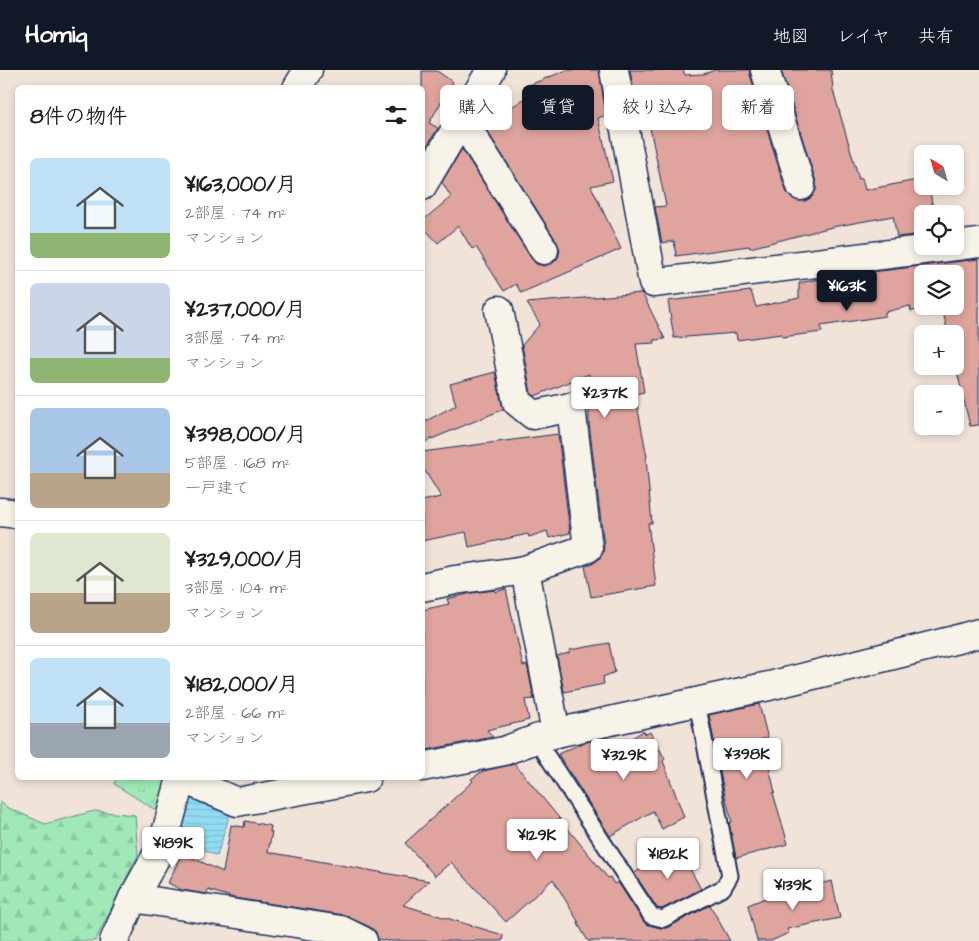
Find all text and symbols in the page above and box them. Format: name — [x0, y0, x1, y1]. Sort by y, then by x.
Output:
text: Homiq — [25, 18, 88, 52]
text: 地図 — [773, 24, 809, 49]
text: レイヤ — [837, 24, 890, 49]
text: 共有 — [918, 24, 954, 49]
chip: 購入 — [440, 85, 512, 130]
chip: 賃貸 — [522, 85, 594, 130]
chip: 絞り込み — [604, 85, 712, 130]
chip: 新着 — [722, 85, 794, 130]
icon: filters — [382, 101, 410, 129]
text: 8件の物件 — [30, 102, 128, 131]
north arrow — [914, 145, 964, 195]
map controls — [914, 145, 964, 435]
text: ¥163,000/月 — [185, 170, 297, 199]
icon: home — [70, 178, 130, 238]
text: 2部屋 · 74 m² — [185, 202, 287, 224]
button: locate — [914, 205, 964, 255]
text: マンション — [185, 227, 264, 249]
button: layers — [914, 265, 964, 315]
pin: ¥163K — [812, 270, 882, 312]
text: ¥163K — [828, 275, 866, 297]
text: ¥237,000/月 — [185, 295, 306, 324]
icon: home — [70, 303, 130, 363]
button: + — [914, 325, 964, 375]
text: 3部屋 · 74 m² — [185, 327, 286, 349]
text: マンション — [185, 352, 264, 374]
pin: ¥237K — [570, 376, 640, 419]
text: ¥237K — [582, 382, 628, 404]
button: − — [914, 385, 964, 435]
text: ¥398,000/月 — [185, 420, 307, 449]
icon: home — [70, 428, 130, 488]
text: 5部屋 · 168 m² — [185, 452, 291, 474]
text: 一戸建て — [185, 477, 249, 499]
text: ¥329,000/月 — [185, 545, 305, 574]
icon: home — [70, 553, 130, 613]
text: 3部屋 · 104 m² — [185, 577, 288, 599]
text: マンション — [185, 602, 264, 624]
text: ¥182,000/月 — [185, 670, 299, 699]
icon: home — [70, 678, 130, 738]
text: 2部屋 · 66 m² — [185, 702, 286, 724]
text: マンション — [185, 727, 264, 749]
pin: ¥329K — [589, 738, 659, 781]
pin: ¥398K — [712, 738, 782, 780]
text: ¥398K — [724, 743, 770, 765]
text: ¥329K — [602, 744, 646, 766]
pin: ¥129K — [502, 818, 572, 861]
text: ¥129K — [518, 824, 556, 846]
pin: ¥189K — [138, 826, 208, 869]
text: ¥189K — [153, 832, 193, 854]
pin: ¥182K — [633, 838, 703, 880]
text: ¥182K — [648, 843, 688, 865]
pin: ¥139K — [758, 868, 828, 911]
text: ¥139K — [774, 874, 812, 896]

